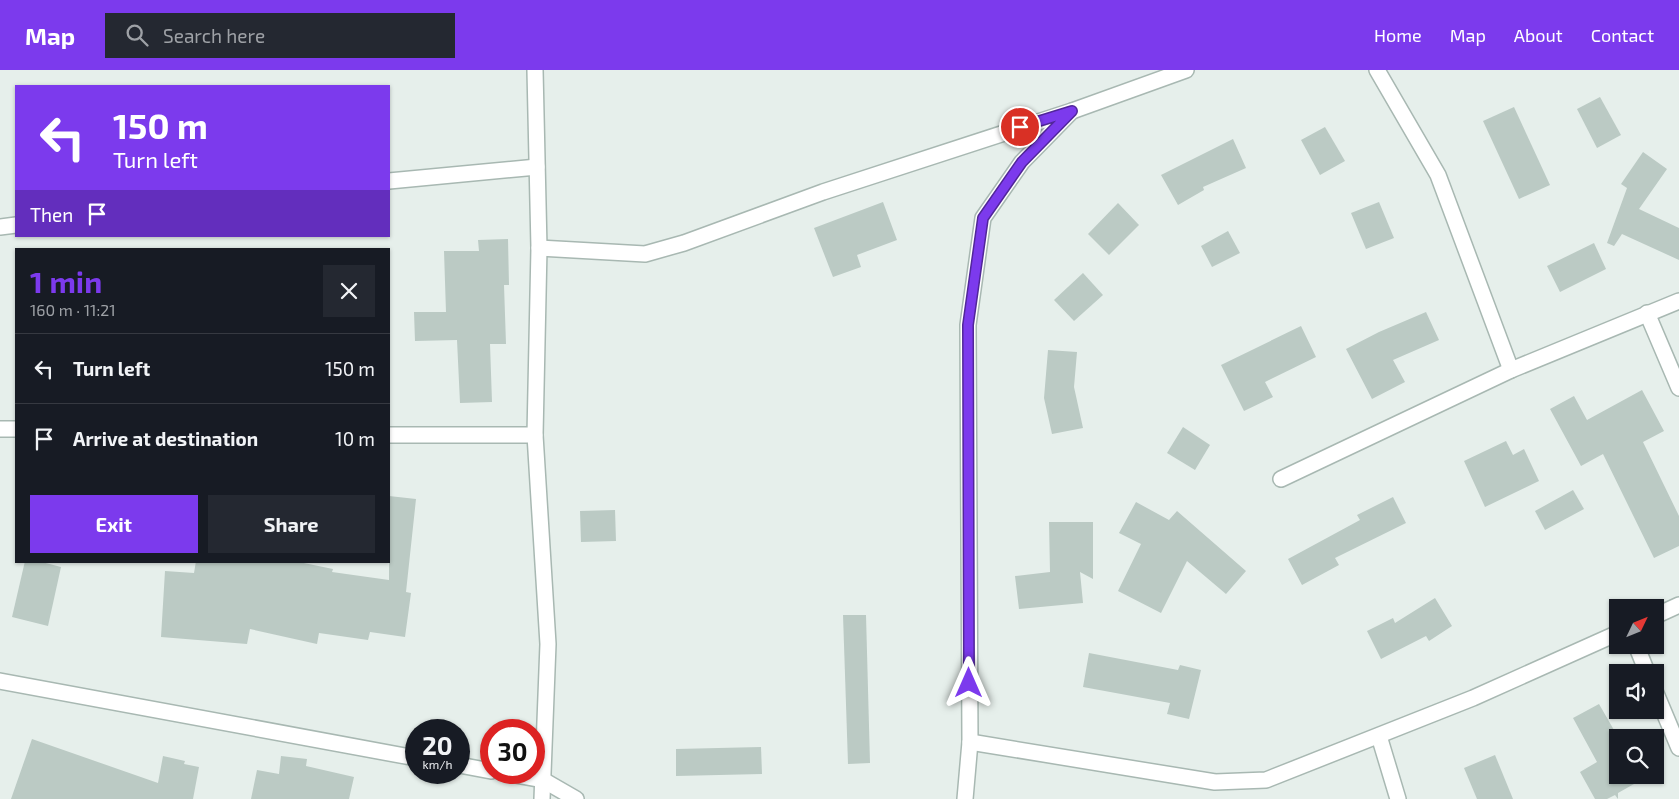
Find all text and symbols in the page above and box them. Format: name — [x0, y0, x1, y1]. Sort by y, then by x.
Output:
search box — [105, 13, 455, 58]
text: Map — [25, 21, 75, 50]
icon: search — [123, 21, 151, 49]
text: Search here — [163, 24, 265, 47]
text: Home — [1374, 24, 1422, 46]
text: Map — [1450, 24, 1486, 46]
text: About — [1514, 24, 1563, 46]
text: Contact — [1591, 24, 1654, 46]
text: 150 m — [113, 104, 208, 146]
icon: left — [30, 105, 95, 170]
pin — [999, 106, 1041, 148]
icon: arrive — [1006, 113, 1034, 141]
text: Turn left — [113, 146, 198, 172]
icon: arrive — [83, 200, 111, 228]
text: Then — [30, 203, 73, 226]
text: 1 min — [30, 263, 102, 299]
button: close — [323, 265, 375, 317]
text: 160 m · 11:21 — [30, 300, 116, 319]
icon: left — [30, 355, 58, 383]
text: Turn left — [73, 357, 150, 380]
text: 150 m — [325, 357, 375, 380]
icon: arrive — [30, 425, 58, 453]
text: Arrive at destination — [73, 427, 258, 450]
text: 10 m — [335, 427, 375, 450]
button: Exit — [30, 495, 198, 553]
button: Share — [208, 495, 375, 553]
north arrow — [1609, 599, 1664, 654]
map controls — [1609, 599, 1664, 784]
position arrow — [942, 656, 994, 708]
button: sound — [1609, 664, 1664, 719]
speed limit sign: 30 — [480, 719, 545, 784]
button: search — [1609, 729, 1664, 784]
text: 20 — [422, 730, 453, 760]
text: km/h — [423, 757, 452, 771]

